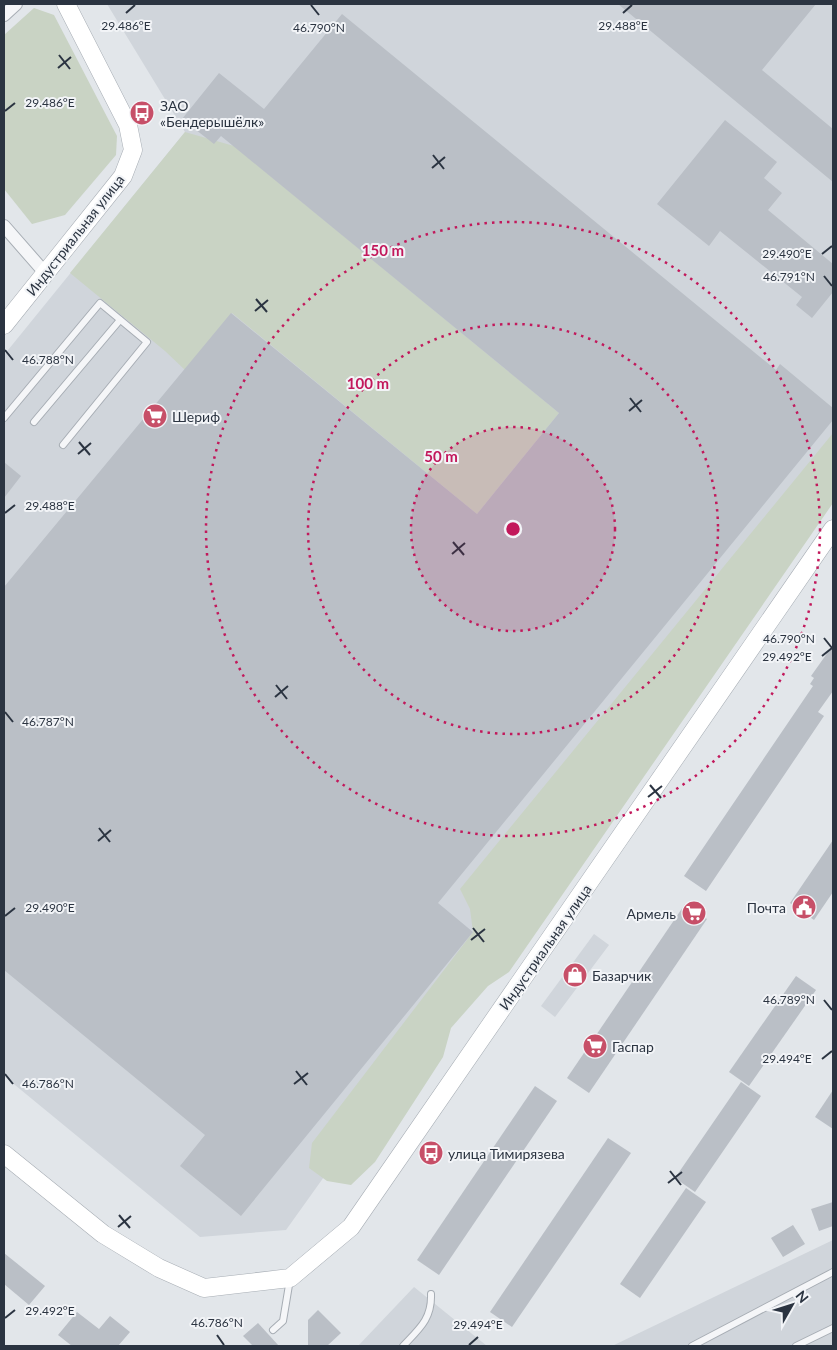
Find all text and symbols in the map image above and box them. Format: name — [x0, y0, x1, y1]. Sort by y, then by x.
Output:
text: 29.486°E — [101, 18, 151, 33]
text: 29.488°E — [598, 18, 648, 33]
text: 46.790°N — [293, 20, 345, 35]
text: 29.486°E — [25, 95, 75, 110]
place label: ЗАО «Бендерышёлк» — [160, 97, 264, 130]
bus stop icon: ЗАО «Бендерышёлк» — [129, 100, 155, 126]
street label: Индустриальная улица — [22, 171, 128, 299]
text: 150 m — [362, 241, 404, 259]
text: 29.490°E — [762, 246, 812, 261]
text: 46.791°N — [763, 269, 815, 284]
text: 46.788°N — [22, 352, 74, 367]
text: 100 m — [347, 374, 389, 392]
supermarket icon: Шериф — [142, 403, 168, 429]
place label: Шериф — [172, 408, 220, 425]
text: 50 m — [424, 447, 458, 465]
text: 29.488°E — [25, 498, 75, 513]
centre of rings — [504, 520, 522, 538]
text: 46.790°N — [763, 631, 815, 646]
text: 29.492°E — [762, 649, 812, 664]
text: 46.787°N — [22, 714, 74, 729]
street label: Индустриальная улица — [495, 881, 595, 1013]
public building icon: Почта — [791, 894, 817, 920]
place label: Почта — [747, 899, 786, 916]
text: 29.490°E — [25, 900, 75, 915]
supermarket icon: Армель — [681, 900, 707, 926]
place label: Армель — [627, 905, 676, 922]
shop icon: Базарчик — [562, 962, 588, 988]
place label: Базарчик — [592, 967, 652, 984]
text: 46.789°N — [763, 992, 815, 1007]
supermarket icon: Гаспар — [582, 1033, 608, 1059]
place label: Гаспар — [612, 1038, 654, 1055]
text: 29.494°E — [762, 1051, 812, 1066]
text: 46.786°N — [22, 1076, 74, 1091]
bus stop icon: улица Тимирязева — [418, 1140, 444, 1166]
place label: улица Тимирязева — [448, 1145, 565, 1162]
north arrow — [767, 1280, 817, 1330]
text: N — [792, 1287, 812, 1306]
text: 29.492°E — [25, 1303, 75, 1318]
text: 46.786°N — [191, 1315, 243, 1330]
text: 29.494°E — [453, 1317, 503, 1332]

